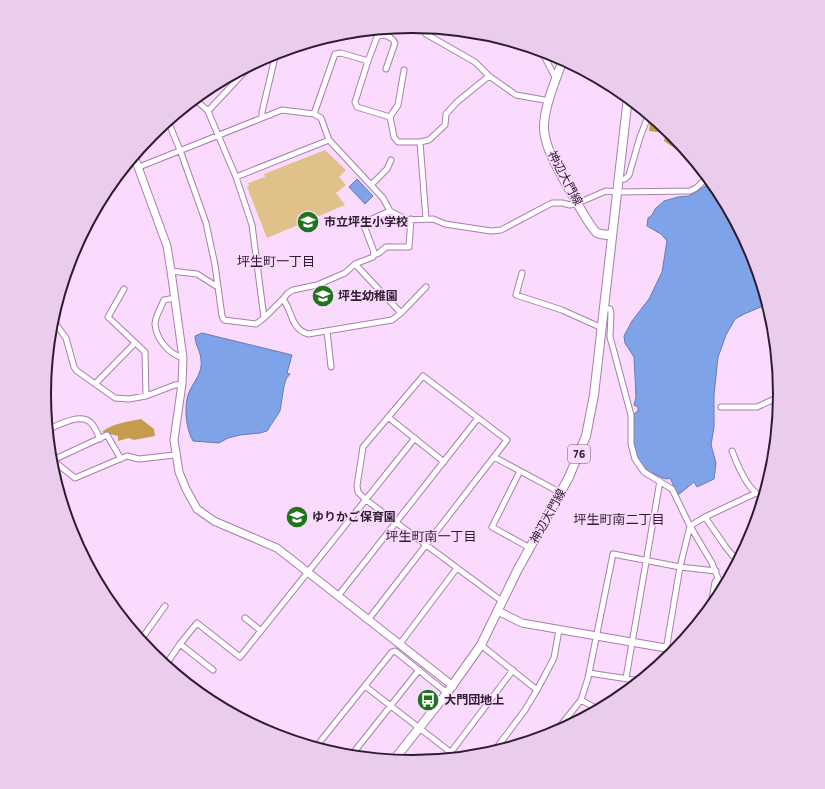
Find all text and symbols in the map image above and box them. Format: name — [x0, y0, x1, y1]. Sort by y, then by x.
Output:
street label: 神辺大門線 — [543, 147, 588, 209]
school or university icon: 市立坪生小学校 — [295, 209, 321, 235]
place label: 市立坪生小学校 — [324, 212, 408, 231]
district label: 坪生町一丁目 — [237, 251, 315, 271]
school or university icon: 坪生幼稚園 — [310, 283, 336, 309]
place label: 坪生幼稚園 — [338, 286, 398, 305]
road number: 76 — [568, 445, 590, 463]
street label: 神辺大門線 — [525, 485, 570, 547]
school or university icon: ゆりかご保育園 — [284, 504, 310, 530]
place label: ゆりかご保育園 — [312, 507, 396, 526]
district label: 坪生町南二丁目 — [573, 509, 665, 529]
district label: 坪生町南一丁目 — [385, 526, 477, 546]
bus stop icon: 大門団地上 — [415, 687, 441, 713]
place label: 大門団地上 — [444, 690, 504, 709]

